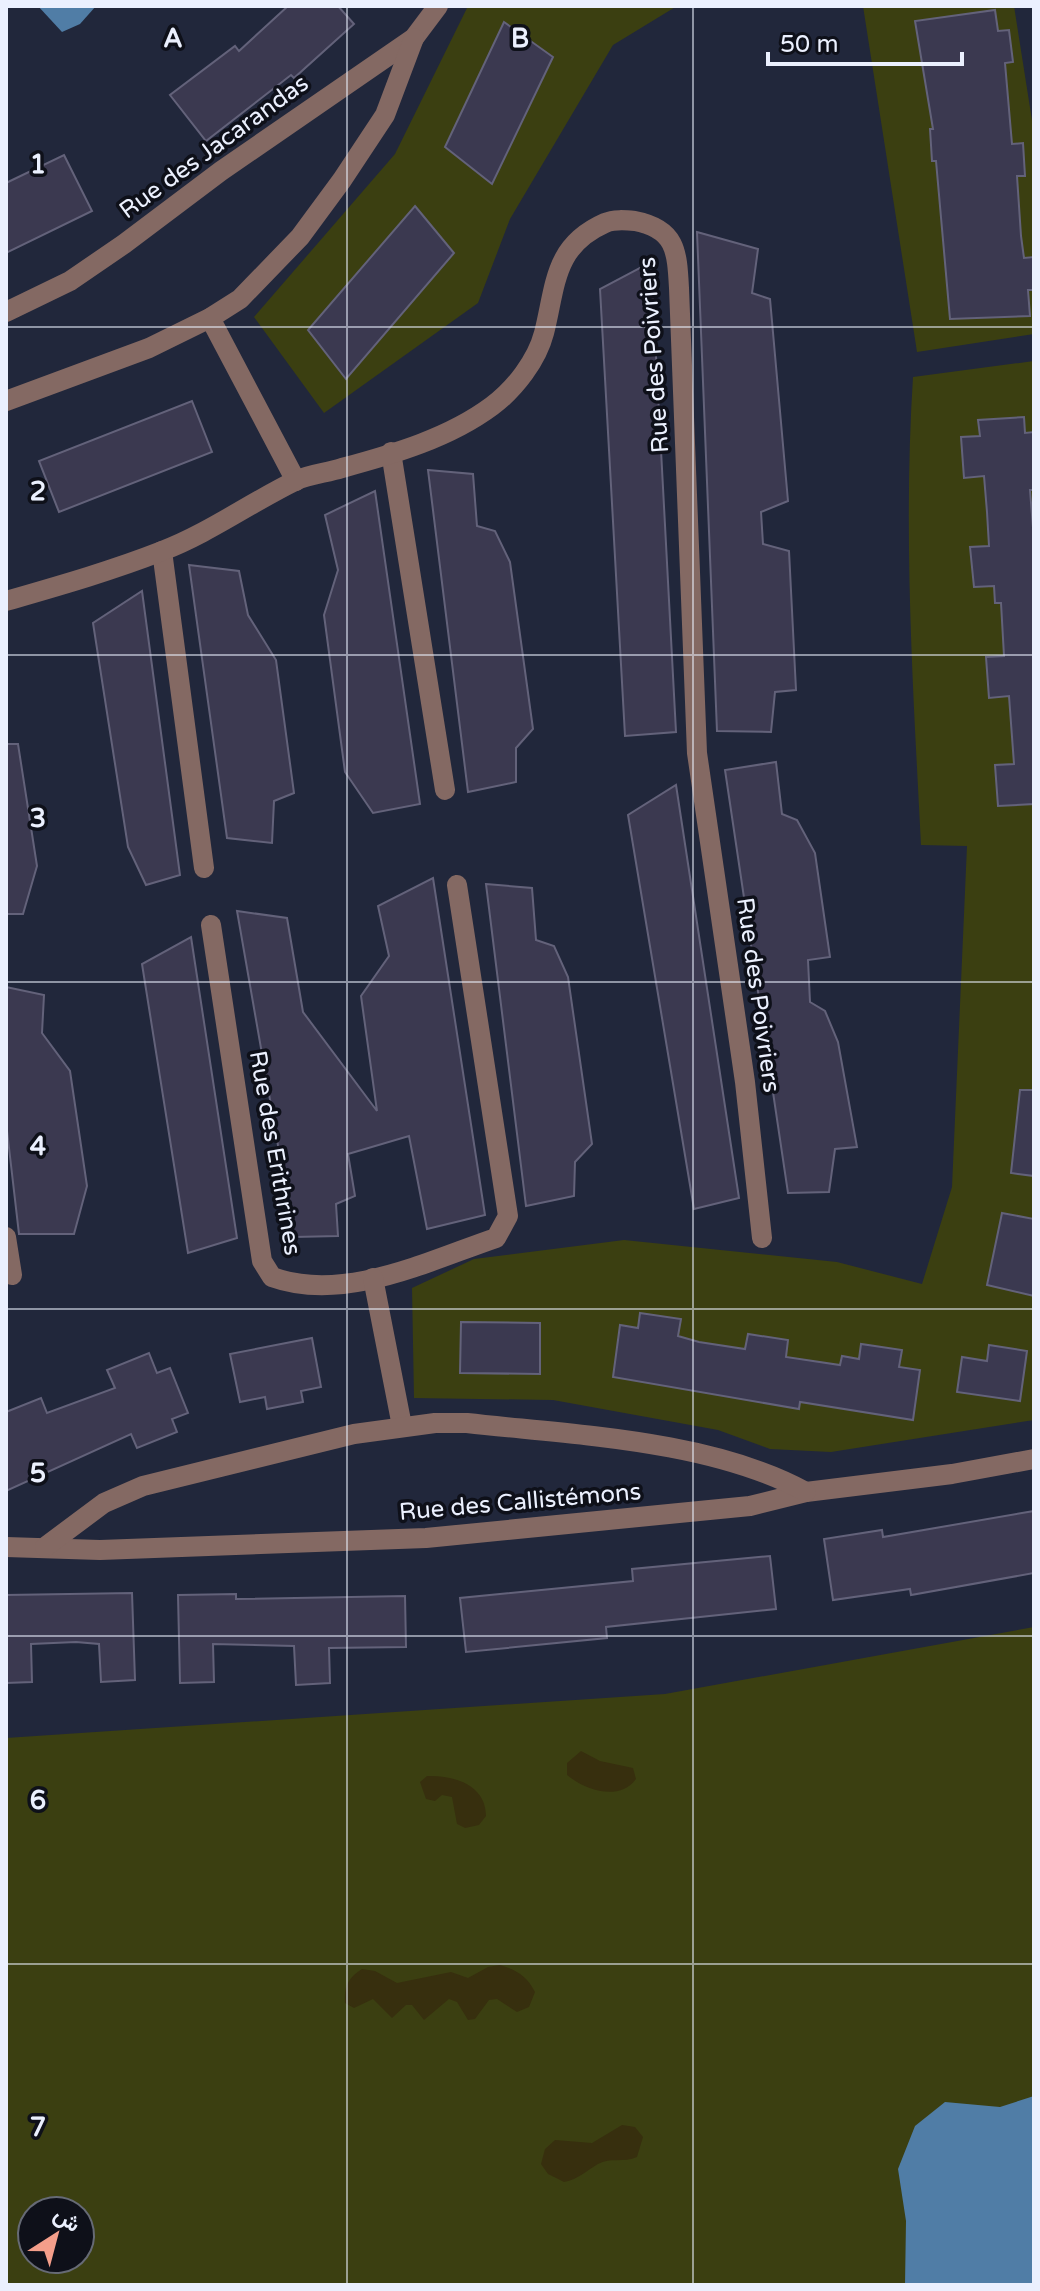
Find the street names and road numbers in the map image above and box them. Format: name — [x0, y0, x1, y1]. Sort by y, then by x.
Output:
street label: Rue des Jacarandas — [114, 69, 314, 225]
street label: Rue des Poivriers — [633, 256, 675, 454]
street label: Rue des Poivriers — [730, 896, 786, 1094]
street label: Rue des Erithrines — [243, 1049, 307, 1257]
street label: Rue des Callistémons — [398, 1477, 642, 1527]

